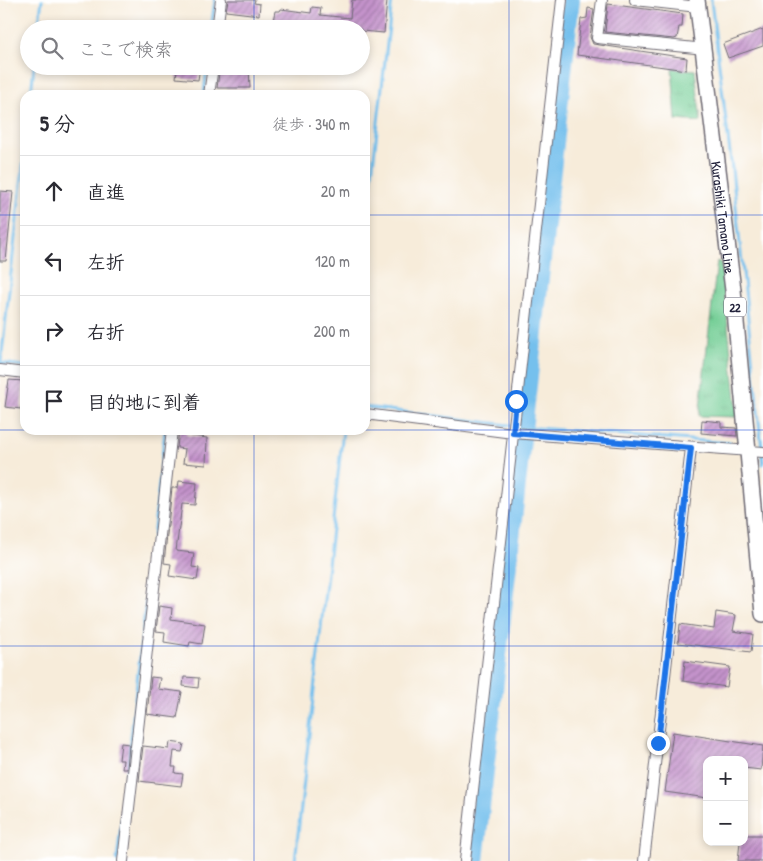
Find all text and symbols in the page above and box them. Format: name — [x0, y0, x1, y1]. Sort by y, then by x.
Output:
search box — [20, 20, 370, 75]
icon: search — [38, 34, 66, 62]
text: ここで検索 — [78, 36, 173, 62]
text: 5 分 — [40, 109, 75, 138]
text: 徒歩 · 340 m — [273, 113, 350, 135]
street label: Kurashiki Tamano Line — [708, 160, 740, 275]
icon: ahead — [40, 177, 68, 205]
text: 直進 — [87, 179, 125, 205]
text: 20 m — [321, 180, 350, 202]
icon: left — [40, 247, 68, 275]
text: 左折 — [87, 249, 125, 275]
text: 120 m — [315, 250, 350, 272]
road number: 22 — [724, 298, 746, 316]
icon: right — [40, 317, 68, 345]
text: 右折 — [87, 319, 125, 345]
text: 200 m — [314, 320, 350, 342]
icon: arrive — [40, 387, 68, 415]
text: 目的地に到着 — [87, 389, 201, 415]
route start — [505, 390, 528, 413]
route end — [647, 732, 670, 755]
map controls — [703, 756, 748, 846]
button: + — [703, 756, 748, 801]
button: − — [703, 801, 748, 846]

